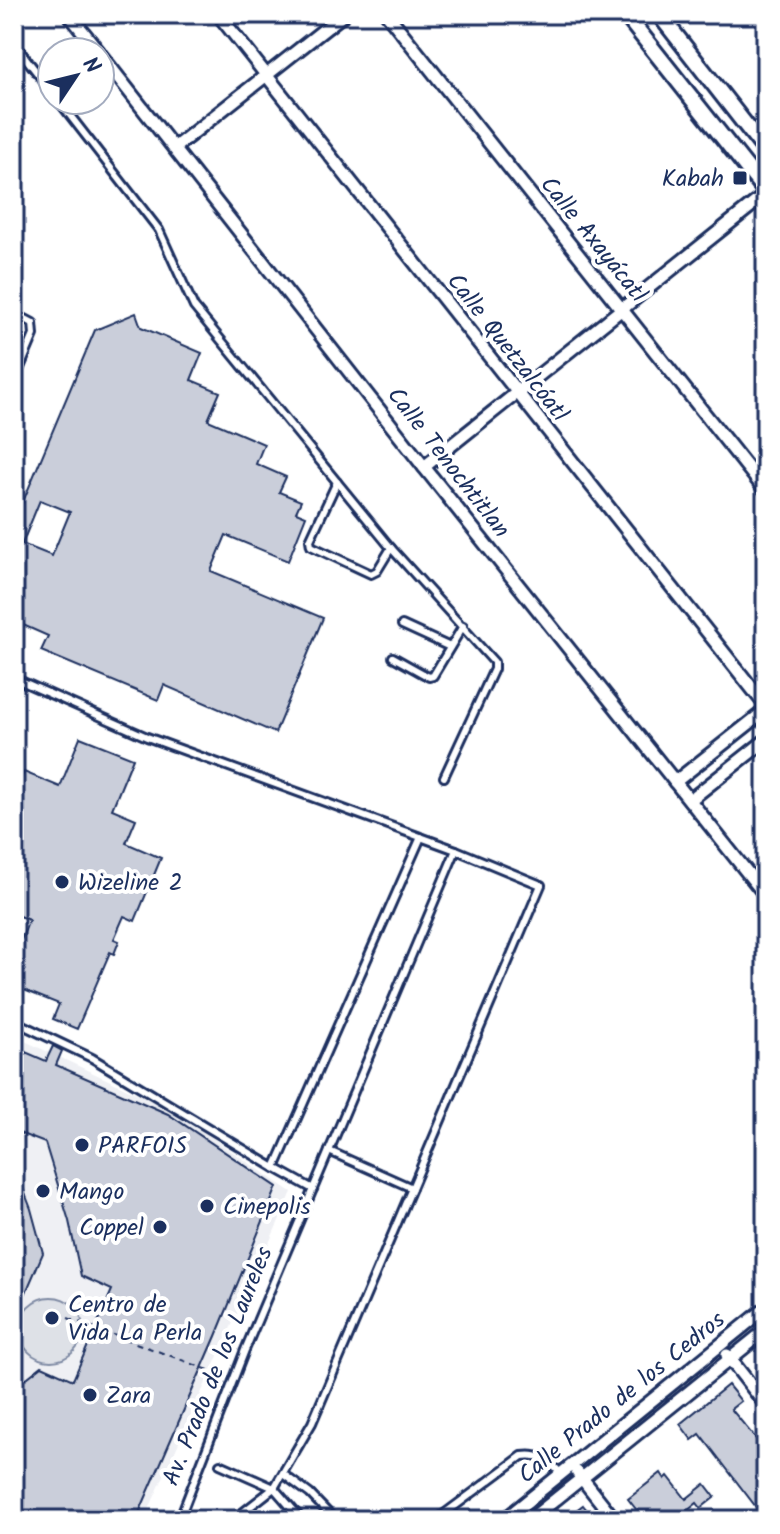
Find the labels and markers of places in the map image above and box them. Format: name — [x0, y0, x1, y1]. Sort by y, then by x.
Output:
place label: Kabah — [662, 160, 724, 199]
marker: Kabah — [731, 169, 749, 187]
place label: Wizeline 2 — [78, 864, 183, 903]
marker: Wizeline 2 — [53, 873, 71, 891]
place label: PARFOIS — [98, 1127, 187, 1166]
marker: PARFOIS — [73, 1136, 91, 1154]
place label: Mango — [59, 1173, 124, 1212]
marker: Mango — [34, 1182, 52, 1200]
place label: Cinepolis — [223, 1188, 311, 1227]
marker: Cinepolis — [198, 1197, 216, 1215]
place label: Coppel — [79, 1209, 144, 1248]
marker: Coppel — [151, 1218, 169, 1236]
place label: Centro de Vida La Perla — [68, 1286, 202, 1353]
marker: Centro de Vida La Perla — [43, 1309, 61, 1327]
place label: Zara — [106, 1377, 151, 1416]
marker: Zara — [81, 1386, 99, 1404]

